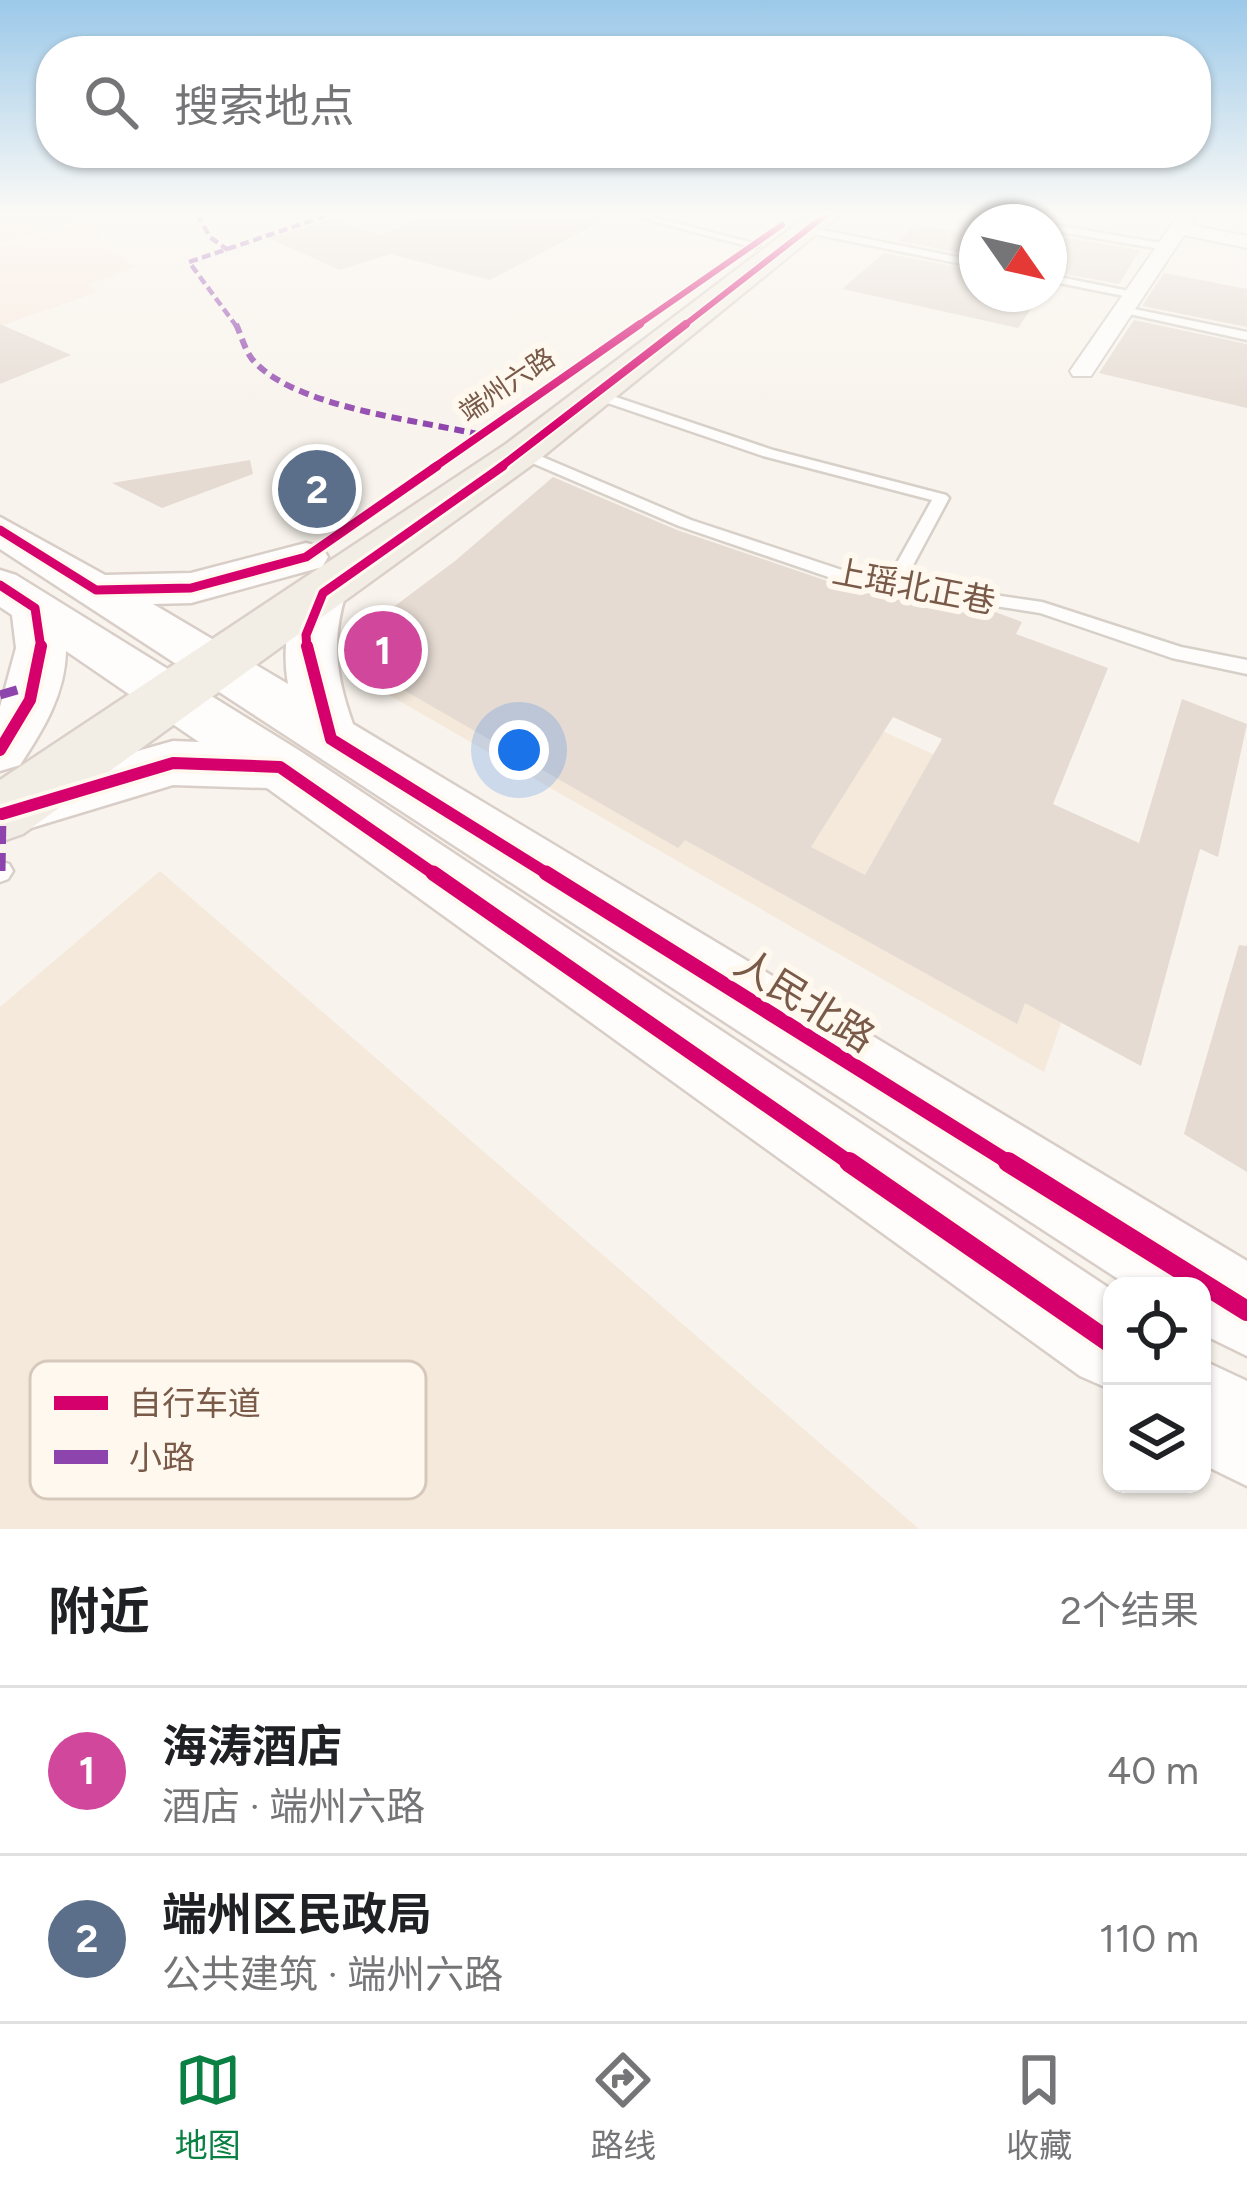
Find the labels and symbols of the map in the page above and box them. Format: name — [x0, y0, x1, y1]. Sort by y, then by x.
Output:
north arrow — [959, 204, 1067, 312]
street label: 端州六路 — [453, 341, 561, 428]
pin: 2 — [278, 444, 356, 534]
street label: 上瑶北正巷 — [829, 552, 999, 621]
pin: 1 — [344, 605, 422, 695]
your location — [489, 720, 549, 780]
street label: 人民北路 — [726, 939, 883, 1062]
legend — [30, 1361, 426, 1499]
text: 自行车道 — [129, 1384, 261, 1423]
text: 小路 — [129, 1438, 195, 1477]

